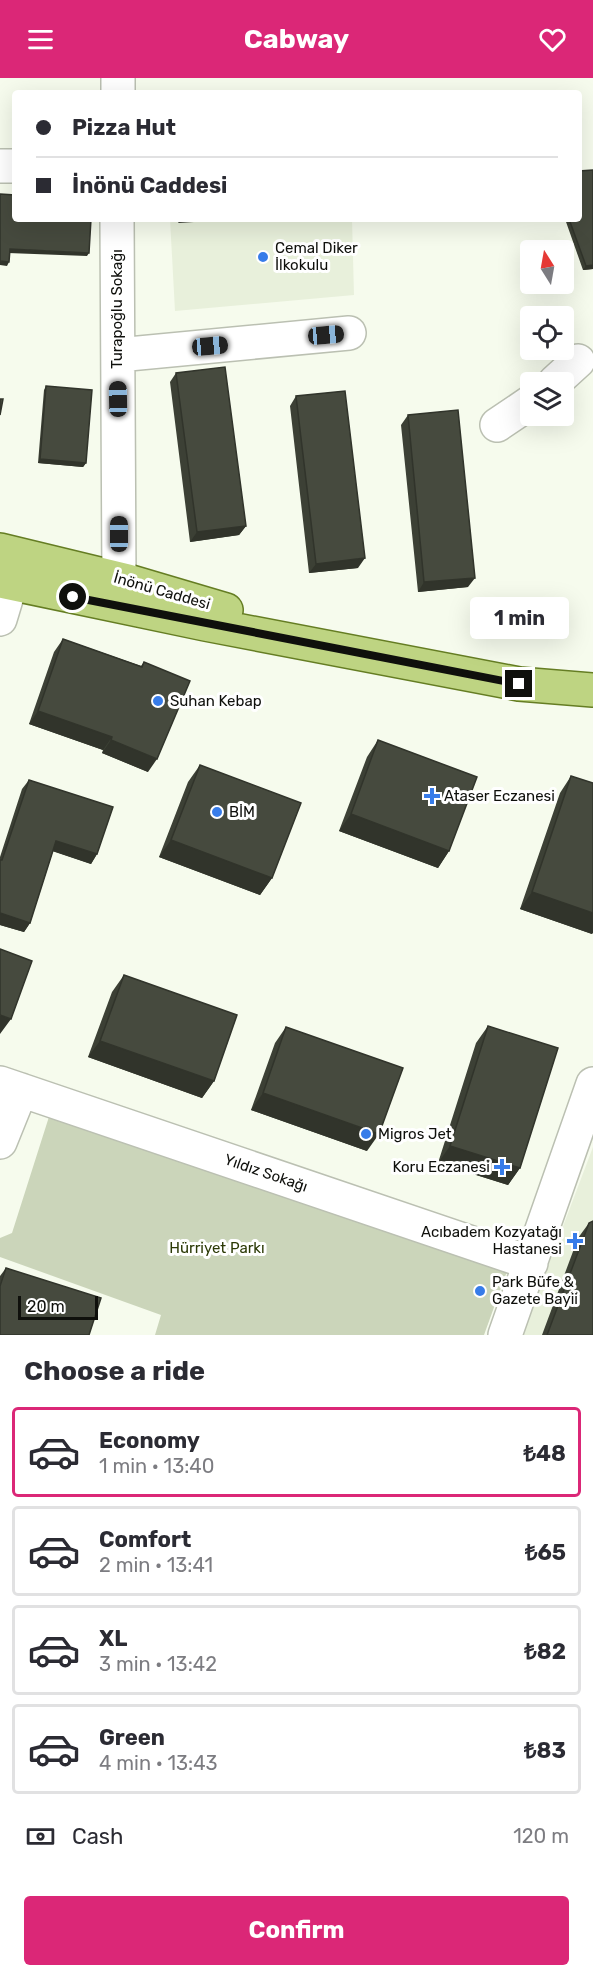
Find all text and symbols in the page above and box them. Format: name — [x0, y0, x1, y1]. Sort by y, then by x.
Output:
icon: menu — [24, 23, 57, 56]
text: Cabway — [244, 23, 349, 55]
icon: heart — [536, 23, 569, 56]
text: Pizza Hut — [72, 114, 176, 141]
text: İnönü Caddesi — [72, 172, 227, 199]
place label: Cemal Diker İlkokulu — [275, 239, 358, 274]
north arrow — [520, 240, 574, 294]
map controls — [520, 240, 574, 426]
street label: Turapoğlu Sokağı — [108, 249, 126, 369]
marker: Cemal Diker İlkokulu — [256, 250, 270, 264]
button: locate — [520, 306, 574, 360]
car — [307, 324, 345, 346]
car — [191, 335, 229, 357]
button: layers — [520, 372, 574, 426]
car — [109, 381, 127, 417]
car — [110, 516, 128, 552]
street label: İnönü Caddesi — [112, 569, 212, 613]
route start — [59, 583, 86, 610]
callout: 1 min — [470, 597, 568, 639]
text: 1 min — [494, 606, 545, 630]
route end — [505, 670, 532, 697]
place label: Suhan Kebap — [170, 692, 262, 710]
marker: Suhan Kebap — [151, 694, 165, 708]
place label: Ataser Eczanesi — [444, 787, 555, 805]
marker: Ataser Eczanesi — [425, 789, 439, 803]
place label: BİM — [229, 803, 255, 821]
marker: BİM — [210, 805, 224, 819]
place label: Migros Jet — [378, 1125, 452, 1143]
marker: Migros Jet — [359, 1127, 373, 1141]
street label: Yıldız Sokağı — [222, 1150, 310, 1196]
place label: Koru Eczanesi — [392, 1158, 490, 1176]
marker: Koru Eczanesi — [495, 1160, 509, 1174]
place label: Acıbadem Kozyatağı Hastanesi — [421, 1223, 562, 1258]
marker: Acıbadem Kozyatağı Hastanesi — [566, 1232, 584, 1250]
park label: Hürriyet Parkı — [169, 1239, 265, 1257]
place label: Park Büfe & Gazete Bayii — [492, 1273, 578, 1308]
marker: Park Büfe & Gazete Bayii — [473, 1284, 487, 1298]
scale bar — [18, 1293, 98, 1320]
text: 20 m — [27, 1297, 65, 1316]
text: Choose a ride — [24, 1355, 205, 1387]
icon: car — [27, 1425, 81, 1479]
text: Economy — [99, 1427, 200, 1454]
text: ₺48 — [523, 1440, 566, 1467]
text: 1 min · 13:40 — [99, 1454, 214, 1478]
icon: car — [27, 1524, 81, 1578]
text: Comfort — [99, 1526, 191, 1553]
text: ₺65 — [525, 1539, 566, 1566]
text: 2 min · 13:41 — [99, 1553, 213, 1577]
icon: car — [27, 1623, 81, 1677]
text: XL — [99, 1625, 127, 1652]
text: ₺82 — [524, 1638, 566, 1665]
text: 3 min · 13:42 — [99, 1652, 217, 1676]
icon: car — [27, 1722, 81, 1776]
text: Green — [99, 1724, 165, 1751]
text: ₺83 — [524, 1737, 566, 1764]
text: 4 min · 13:43 — [99, 1751, 218, 1775]
icon: cash — [24, 1820, 57, 1853]
text: Cash — [72, 1823, 123, 1850]
text: 120 m — [513, 1824, 569, 1848]
button: Confirm — [24, 1896, 569, 1965]

